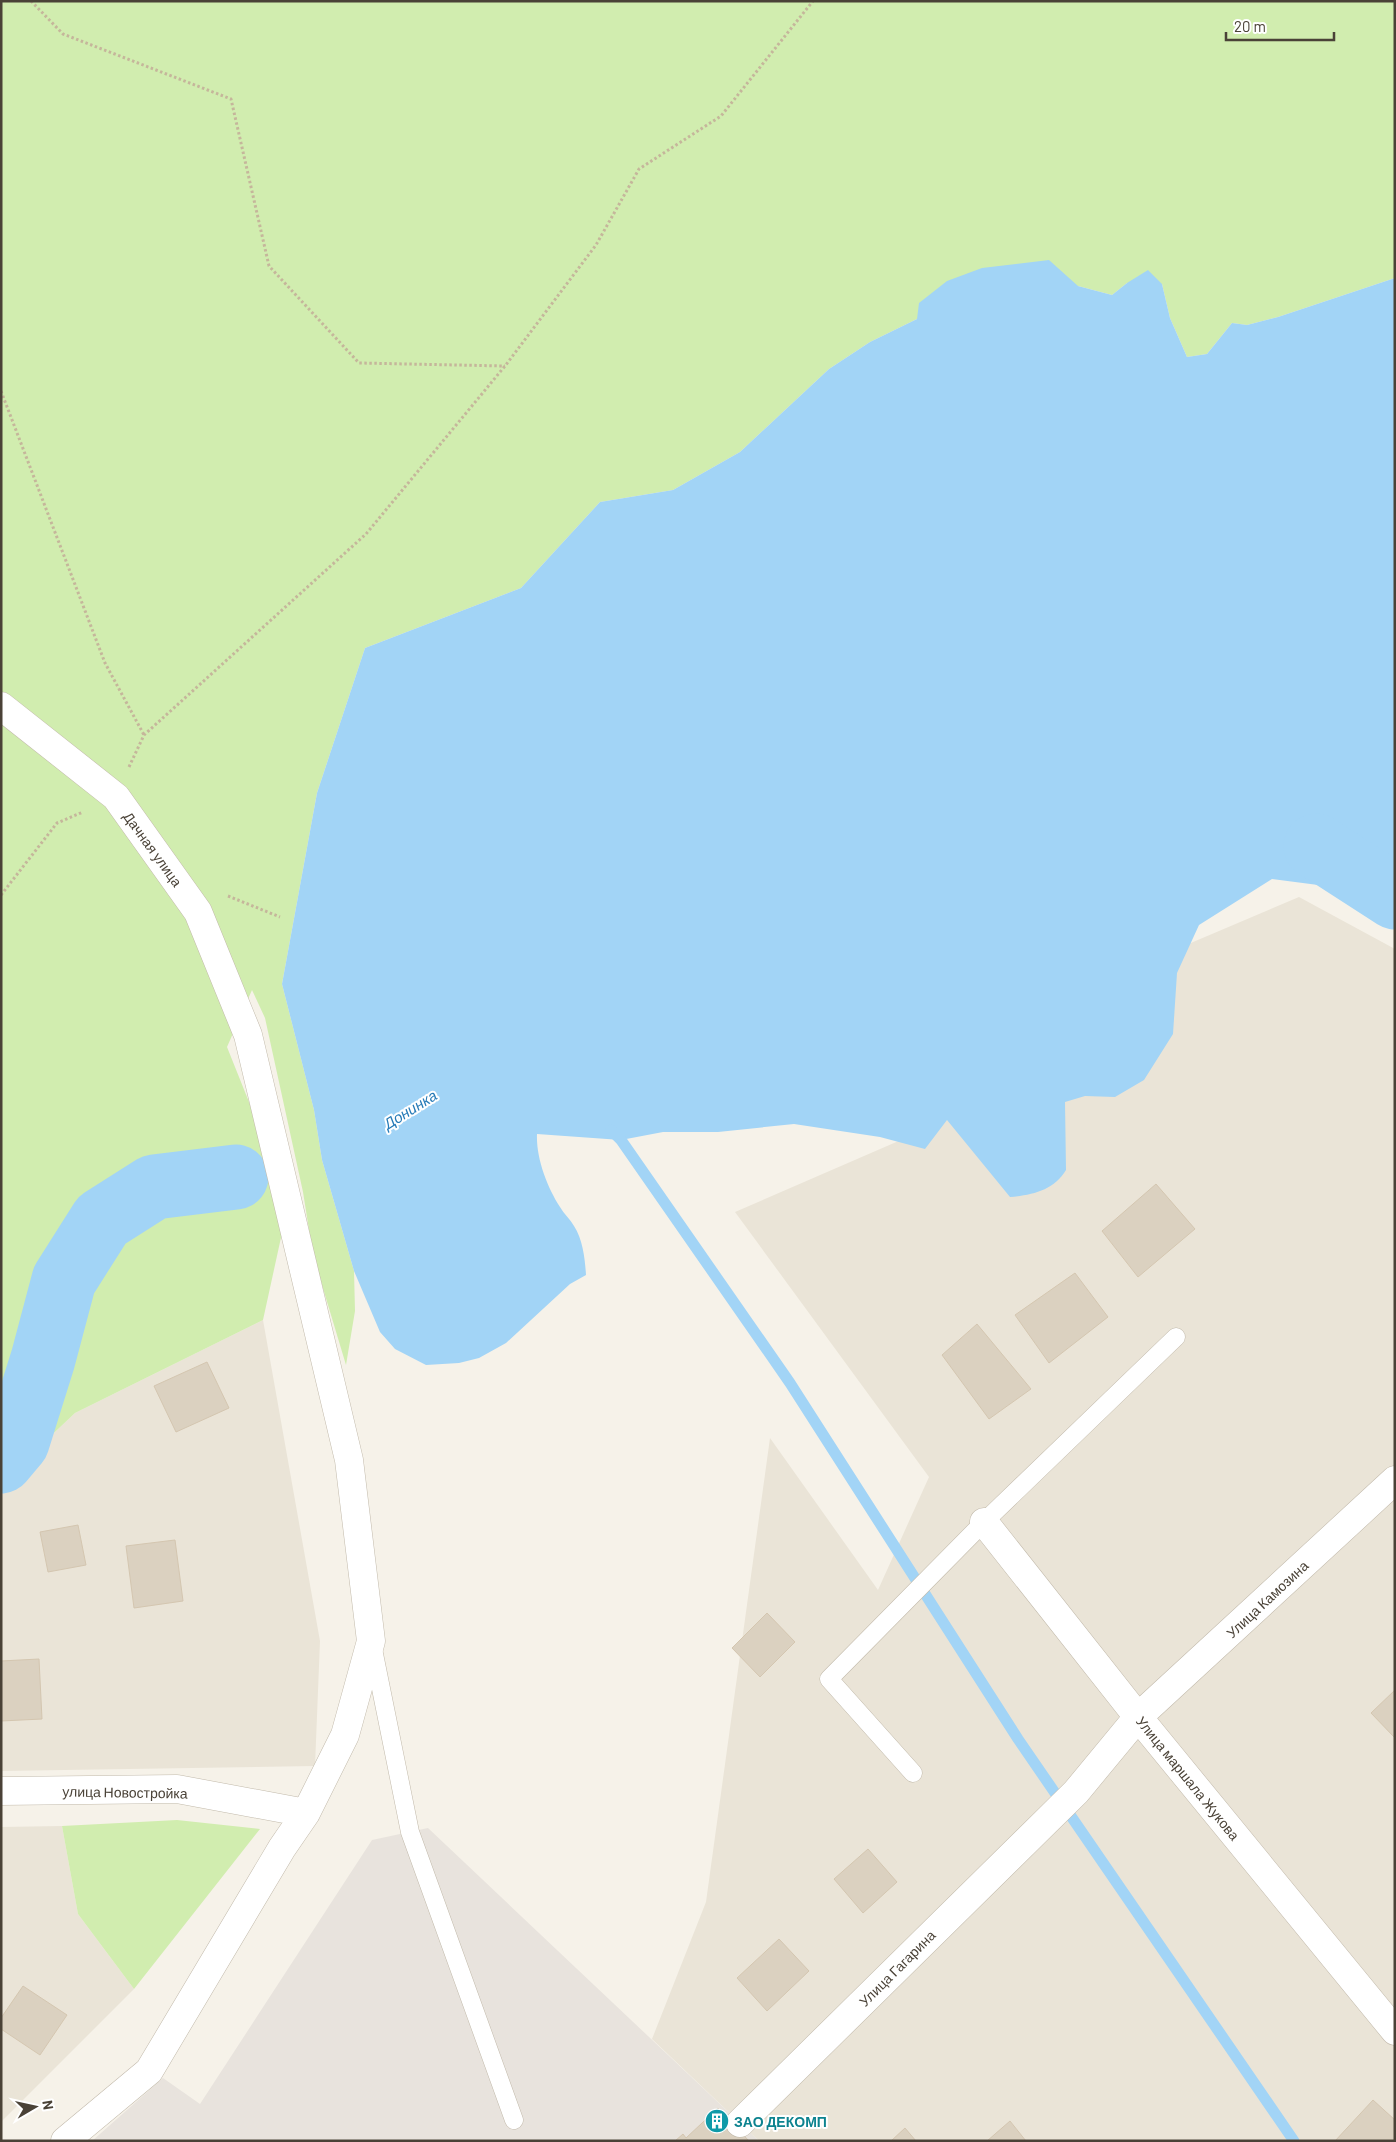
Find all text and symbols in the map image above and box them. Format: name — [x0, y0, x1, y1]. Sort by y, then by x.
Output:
scale bar — [1226, 10, 1334, 42]
text: 20 m — [1234, 17, 1266, 35]
street label: Дачная улица — [120, 808, 186, 890]
water label: Донинка — [378, 1086, 440, 1133]
street label: Улица Камозина — [1223, 1557, 1312, 1641]
street label: Улица маршала Жукова — [1133, 1713, 1243, 1844]
street label: улица Новостройка — [62, 1782, 188, 1802]
street label: Улица Гагарина — [855, 1926, 939, 2010]
north arrow — [10, 2082, 60, 2132]
text: N — [39, 2099, 57, 2111]
building icon: ЗАО ДЕКОМП — [704, 2108, 730, 2134]
place label: ЗАО ДЕКОМП — [734, 2113, 827, 2130]

